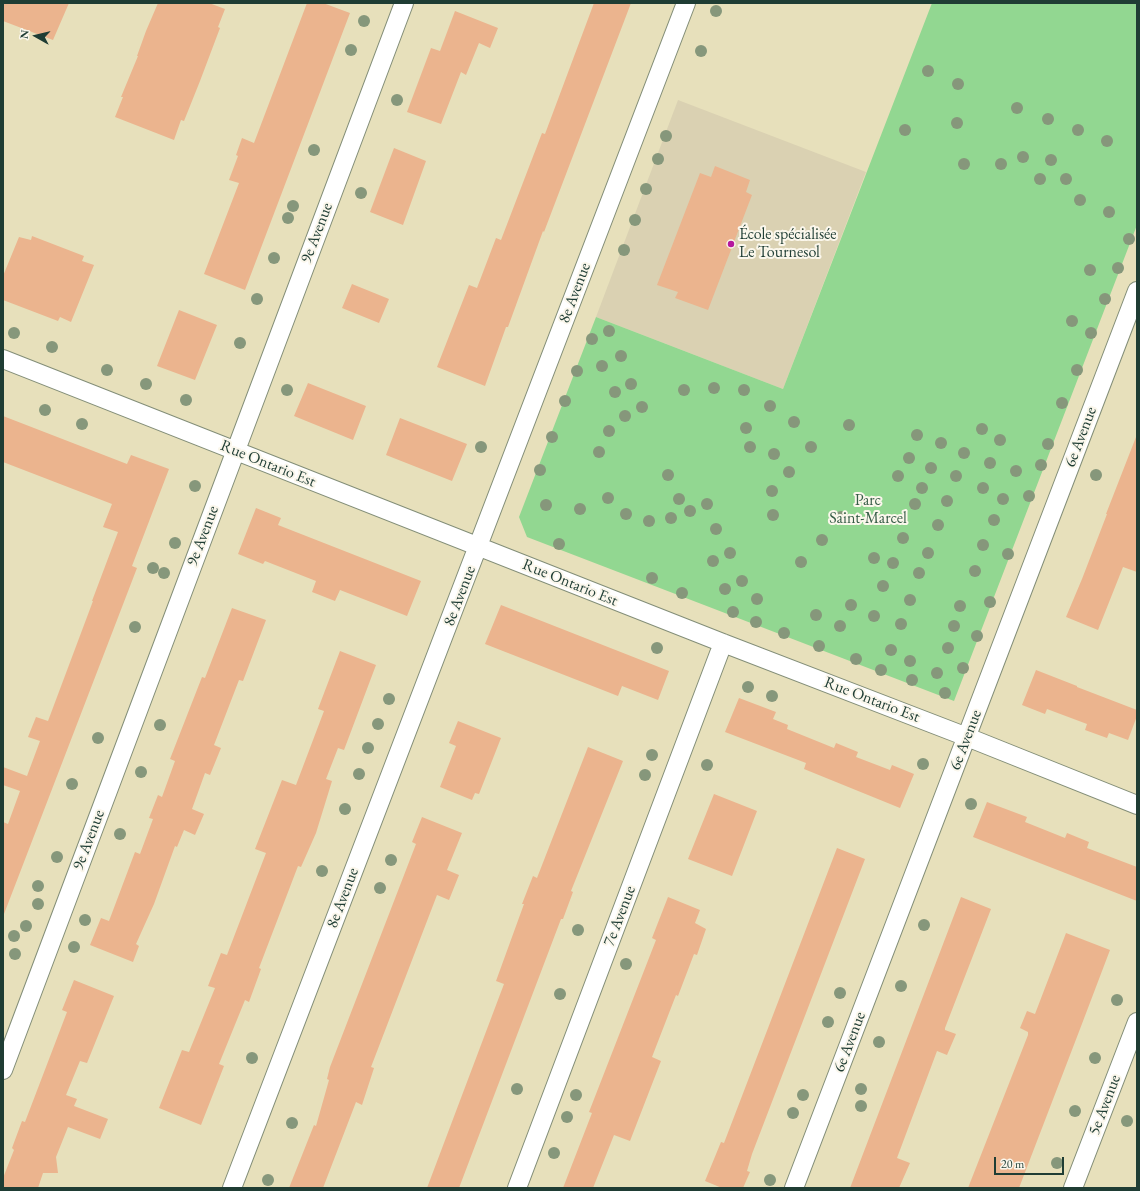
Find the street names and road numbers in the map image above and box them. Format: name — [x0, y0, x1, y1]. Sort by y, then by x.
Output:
street label: 9e Avenue — [297, 200, 337, 266]
street label: 8e Avenue — [555, 260, 595, 326]
street label: 6e Avenue — [1061, 404, 1101, 470]
street label: Rue Ontario Est — [218, 436, 318, 492]
street label: 9e Avenue — [183, 503, 223, 569]
street label: Rue Ontario Est — [520, 555, 620, 611]
street label: 8e Avenue — [440, 563, 480, 629]
street label: Rue Ontario Est — [821, 673, 923, 727]
street label: 6e Avenue — [946, 707, 986, 773]
street label: 9e Avenue — [69, 807, 109, 873]
street label: 8e Avenue — [323, 865, 363, 931]
street label: 7e Avenue — [600, 883, 640, 949]
street label: 6e Avenue — [830, 1009, 870, 1075]
street label: 5e Avenue — [1085, 1072, 1125, 1138]

